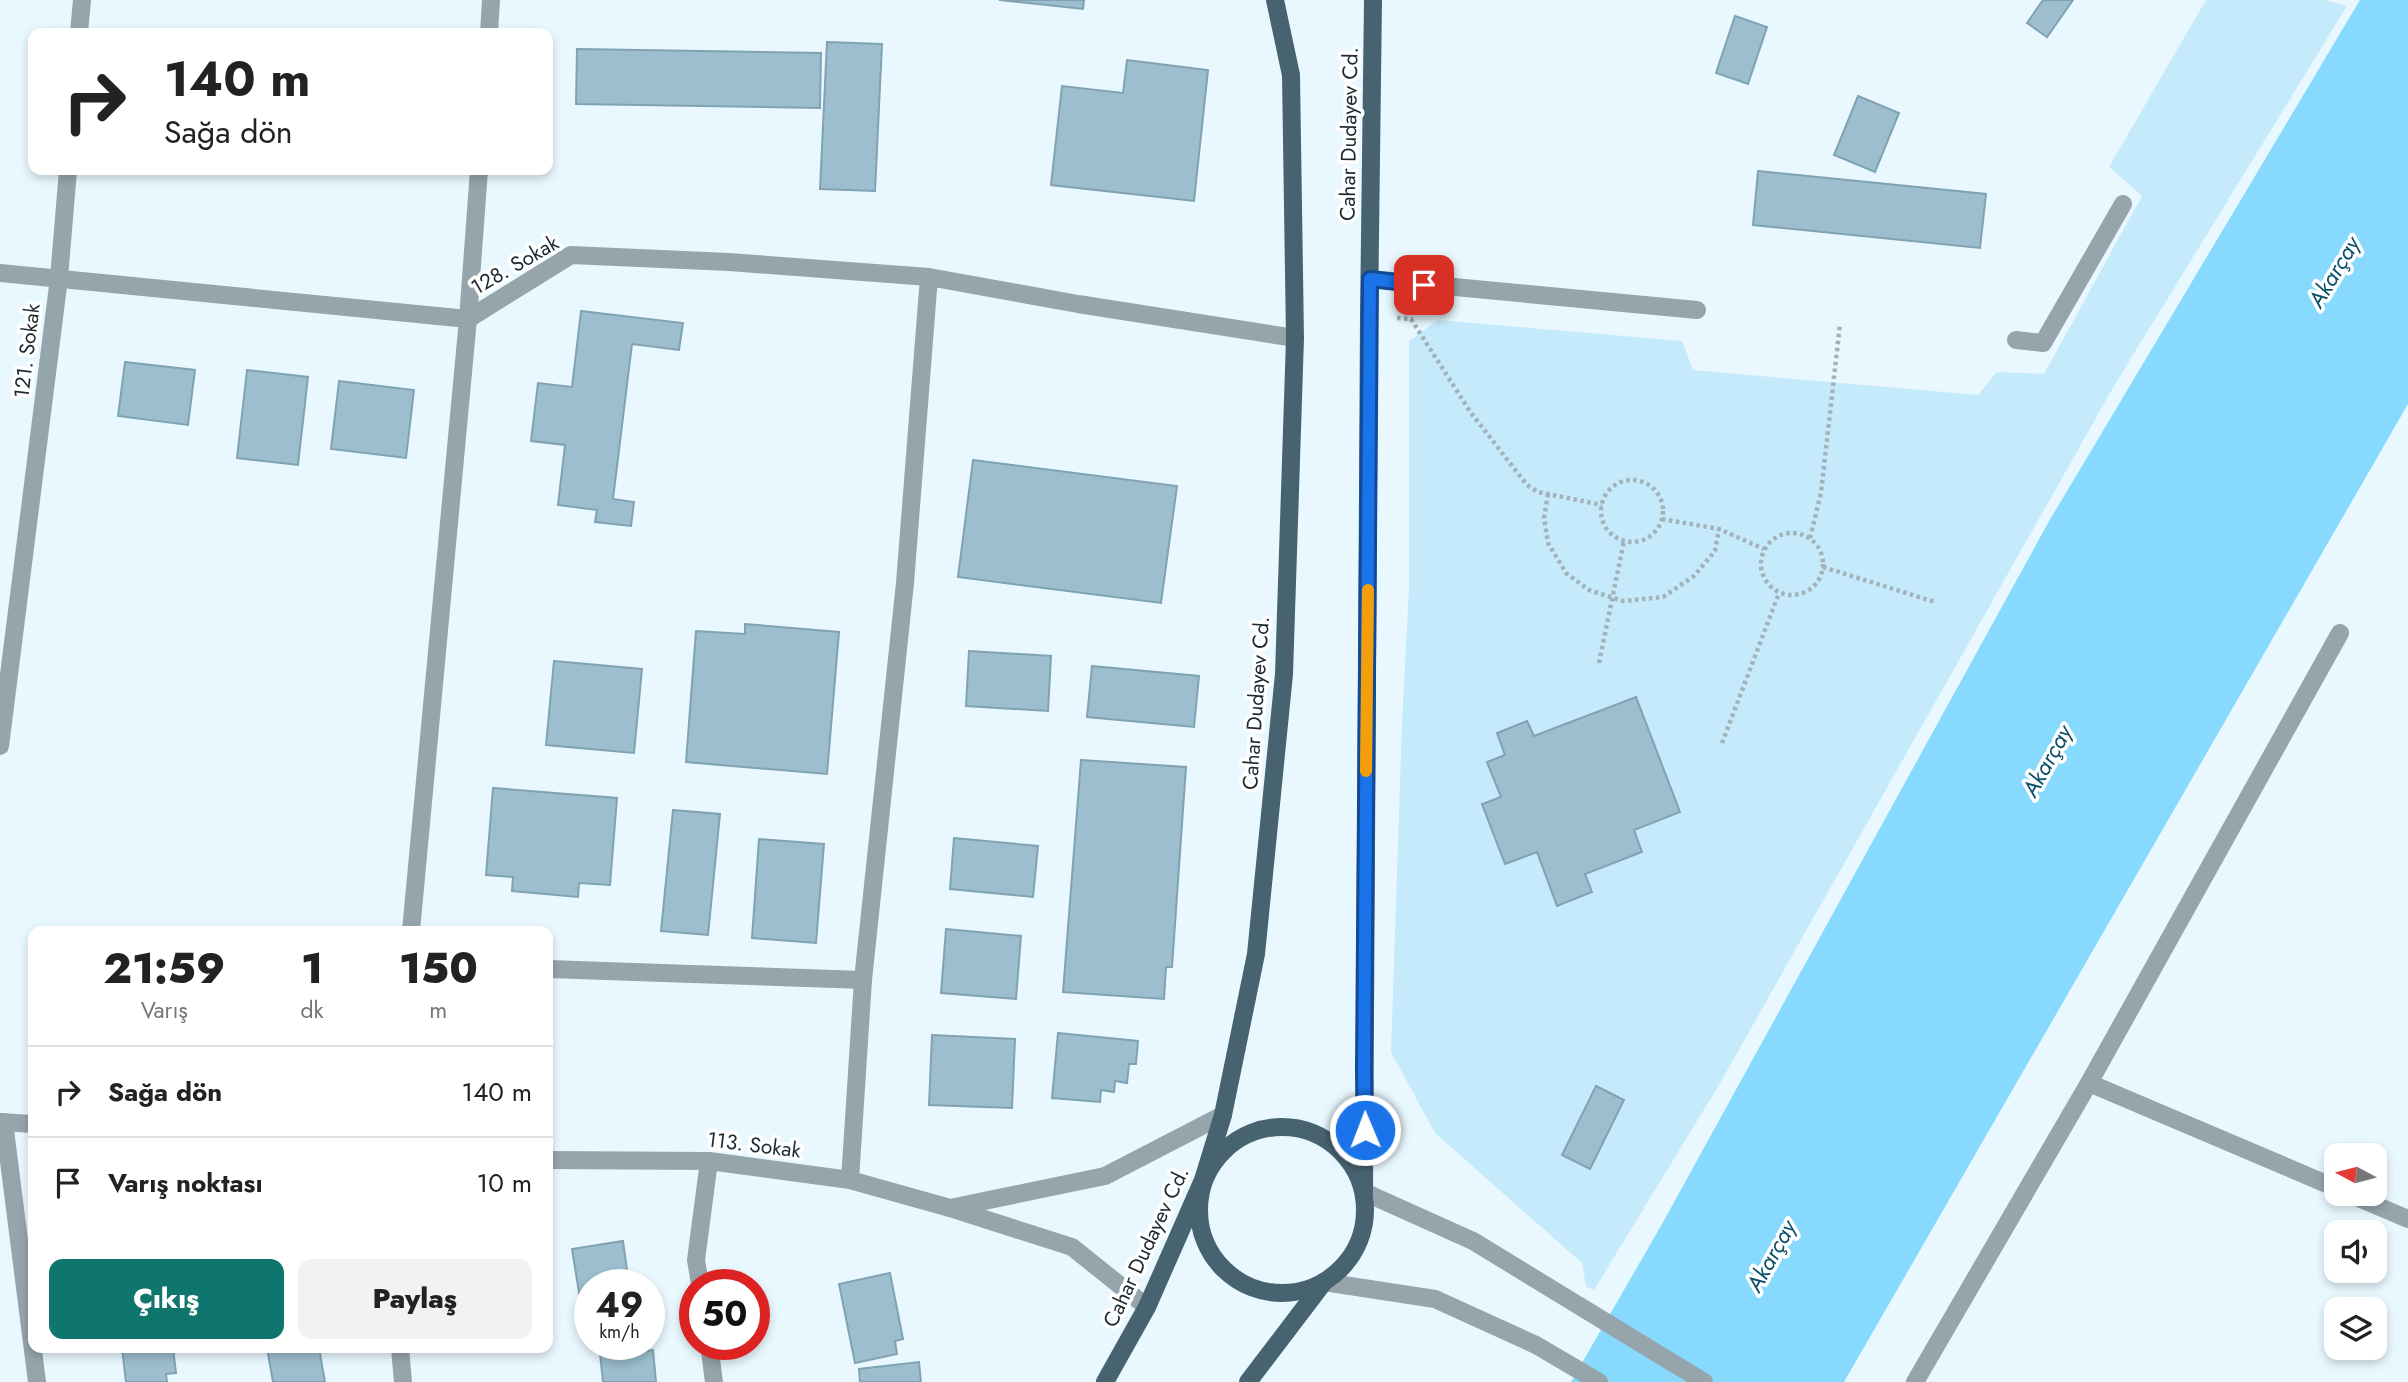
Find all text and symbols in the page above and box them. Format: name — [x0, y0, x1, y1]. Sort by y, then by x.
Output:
text: 140 m — [164, 44, 310, 114]
street label: Cahar Dudayev Cd. — [1332, 47, 1366, 221]
icon: right — [49, 56, 140, 147]
text: Sağa dön — [164, 109, 293, 155]
street label: 128. Sokak — [466, 227, 565, 302]
water label: Akarçay — [2299, 228, 2370, 315]
pin — [1394, 255, 1454, 315]
icon: arrive — [1405, 266, 1443, 304]
street label: 121. Sokak — [6, 301, 48, 400]
street label: Cahar Dudayev Cd. — [1235, 615, 1277, 791]
water label: Akarçay — [2013, 717, 2082, 804]
text: 21:59 — [103, 938, 225, 999]
text: 1 — [301, 938, 323, 999]
text: 150 — [399, 938, 478, 999]
text: Varış — [141, 993, 188, 1027]
text: dk — [300, 993, 324, 1027]
text: m — [429, 993, 447, 1027]
icon: right — [49, 1073, 87, 1111]
text: Sağa dön — [108, 1073, 222, 1111]
text: 140 m — [461, 1073, 532, 1111]
position arrow — [1328, 1093, 1402, 1167]
street label: 113. Sokak — [705, 1124, 803, 1166]
north arrow — [2324, 1143, 2387, 1206]
map controls — [2324, 1143, 2387, 1360]
street label: Cahar Dudayev Cd. — [1096, 1162, 1196, 1332]
icon: arrive — [49, 1164, 87, 1202]
text: Varış noktası — [108, 1164, 263, 1202]
text: 10 m — [477, 1164, 532, 1202]
water label: Akarçay — [1737, 1212, 1806, 1299]
button: sound — [2324, 1220, 2387, 1283]
button: Çıkış — [49, 1259, 284, 1339]
button: Paylaş — [298, 1259, 532, 1339]
speed limit sign: 50 — [679, 1269, 770, 1360]
text: 49 — [596, 1280, 643, 1330]
button: layers — [2324, 1297, 2387, 1360]
text: km/h — [599, 1319, 640, 1345]

